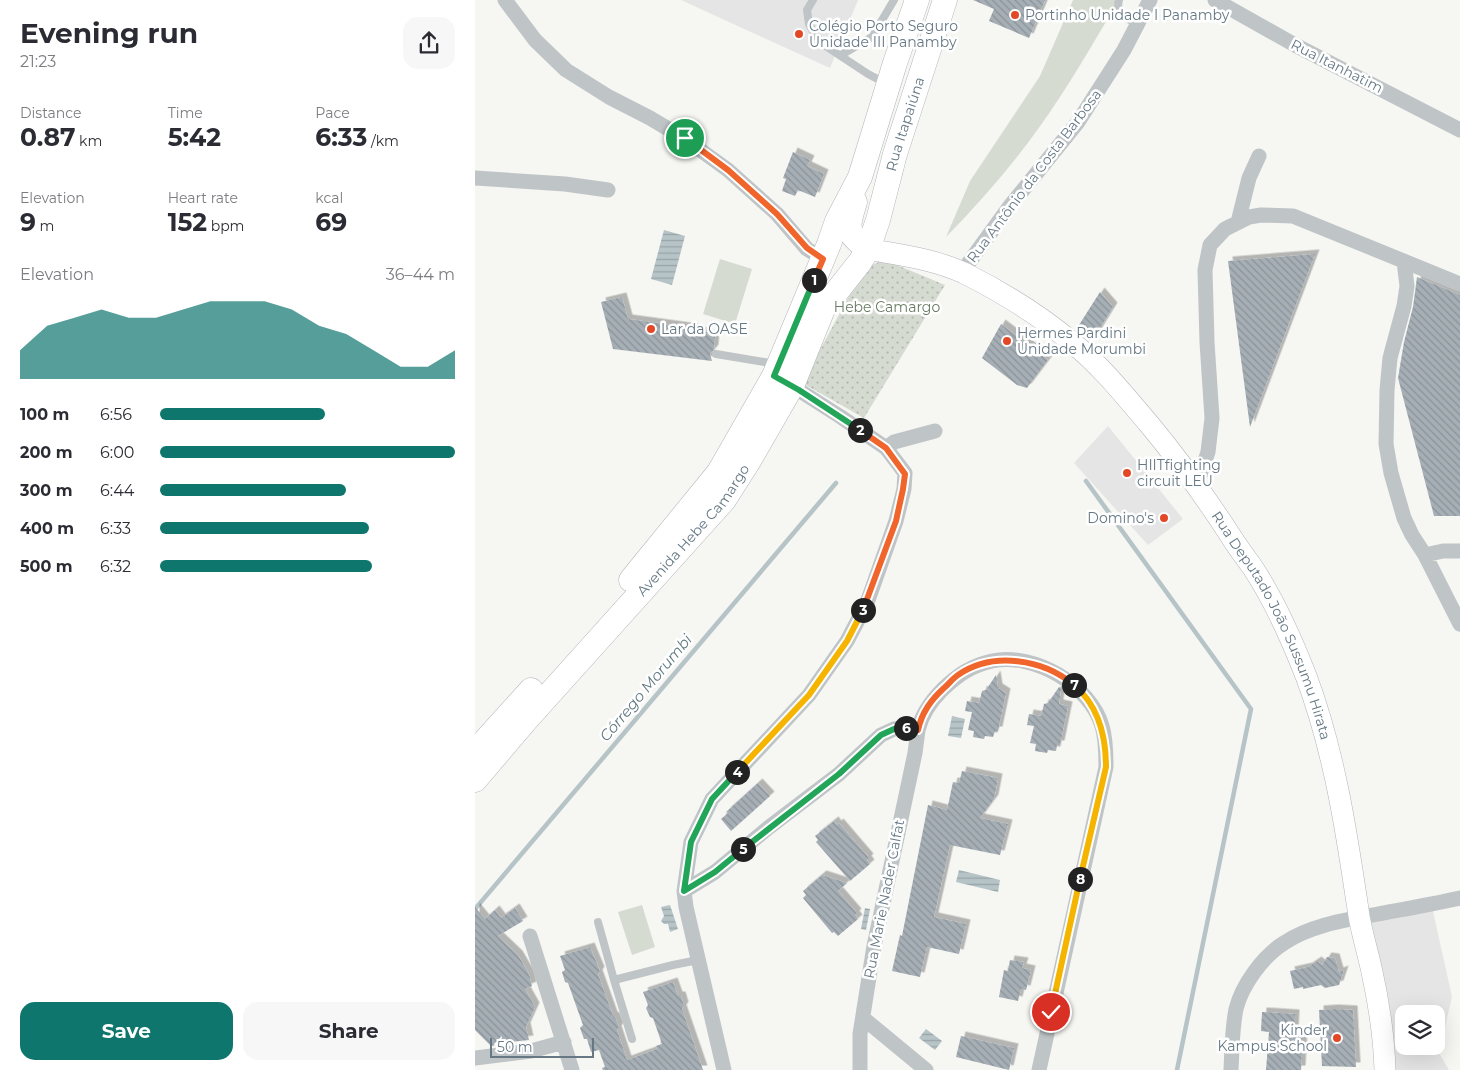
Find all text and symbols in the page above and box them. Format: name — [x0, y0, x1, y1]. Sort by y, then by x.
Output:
place label: Portinho Unidade I Panamby — [1025, 6, 1230, 24]
marker: Portinho Unidade I Panamby — [1009, 9, 1021, 21]
text: Evening run — [20, 16, 198, 50]
button: share — [403, 17, 455, 69]
place label: Colégio Porto Seguro Unidade III Panamby — [809, 17, 958, 51]
marker: Colégio Porto Seguro Unidade III Panamby — [793, 28, 805, 40]
street label: Rua Itanhatim — [1288, 35, 1386, 97]
text: 21:23 — [20, 52, 56, 71]
street label: Rua Itapaiúna — [882, 75, 928, 173]
street label: Rua Antônio da Costa Barbosa — [963, 86, 1105, 266]
text: Distance — [20, 104, 82, 122]
text: Time — [168, 104, 203, 122]
text: Pace — [315, 104, 350, 122]
pin — [664, 117, 706, 159]
text: 0.87 — [20, 122, 75, 152]
text: 5:42 — [168, 122, 221, 152]
text: 6:33 — [315, 122, 367, 152]
icon: arrive — [671, 124, 699, 152]
text: km — [75, 132, 102, 150]
text: /km — [367, 132, 399, 150]
text: Elevation — [20, 189, 85, 207]
text: Heart rate — [168, 189, 238, 207]
text: kcal — [315, 189, 343, 207]
text: 9 — [20, 207, 36, 237]
text: 152 — [168, 207, 207, 237]
text: 69 — [315, 207, 347, 237]
text: m — [36, 217, 54, 235]
text: bpm — [207, 217, 244, 235]
text: Elevation — [20, 265, 94, 284]
text: 36–44 m — [386, 265, 455, 284]
pin: 1 — [801, 268, 827, 292]
text: 1 — [812, 271, 817, 289]
park label: Hebe Camargo — [834, 298, 940, 316]
place label: Lar da OASE — [661, 320, 748, 338]
marker: Lar da OASE — [645, 323, 657, 335]
place label: Hermes Pardini Unidade Morumbi — [1017, 324, 1146, 358]
marker: Hermes Pardini Unidade Morumbi — [1001, 335, 1013, 347]
text: 100 m — [20, 405, 69, 424]
text: 6:56 — [100, 405, 132, 424]
pin: 2 — [847, 418, 873, 442]
text: 2 — [856, 421, 865, 439]
text: 200 m — [20, 443, 72, 462]
text: 6:00 — [100, 443, 134, 462]
place label: HIITfighting circuit LEU — [1137, 456, 1221, 490]
street label: Avenida Hebe Camargo — [633, 461, 753, 600]
marker: HIITfighting circuit LEU — [1121, 467, 1133, 479]
text: 300 m — [20, 481, 73, 500]
text: 6:44 — [100, 481, 134, 500]
street label: Rua Deputado João Sussumu Hirata — [1208, 508, 1335, 742]
place label: Domino's — [1087, 509, 1154, 527]
marker: Domino's — [1158, 512, 1170, 524]
text: 400 m — [20, 519, 74, 538]
text: 6:33 — [100, 519, 131, 538]
text: 500 m — [20, 557, 73, 576]
text: 6:32 — [100, 557, 131, 576]
pin: 3 — [851, 598, 875, 622]
text: 3 — [859, 601, 868, 619]
water label: Córrego Morumbi — [595, 629, 697, 745]
pin: 7 — [1061, 672, 1087, 698]
text: 7 — [1070, 676, 1079, 694]
pin: 6 — [893, 716, 919, 740]
text: 6 — [902, 719, 911, 737]
pin: 4 — [725, 760, 749, 784]
text: 4 — [733, 763, 742, 781]
street label: Rua Marie Nader Calfat — [860, 818, 908, 980]
pin: 5 — [731, 836, 755, 862]
text: 5 — [739, 840, 748, 858]
pin: 8 — [1067, 866, 1093, 892]
text: 8 — [1076, 870, 1085, 888]
pin — [1030, 991, 1072, 1033]
icon: check — [1037, 998, 1065, 1026]
button: Save — [20, 1002, 233, 1060]
button: Share — [243, 1002, 455, 1060]
map controls — [1395, 1005, 1445, 1055]
button: layers — [1395, 1005, 1445, 1055]
place label: Kinder Kampus School — [1218, 1021, 1327, 1055]
marker: Kinder Kampus School — [1331, 1032, 1343, 1044]
scale bar — [490, 1035, 594, 1058]
text: 50 m — [497, 1038, 533, 1056]

